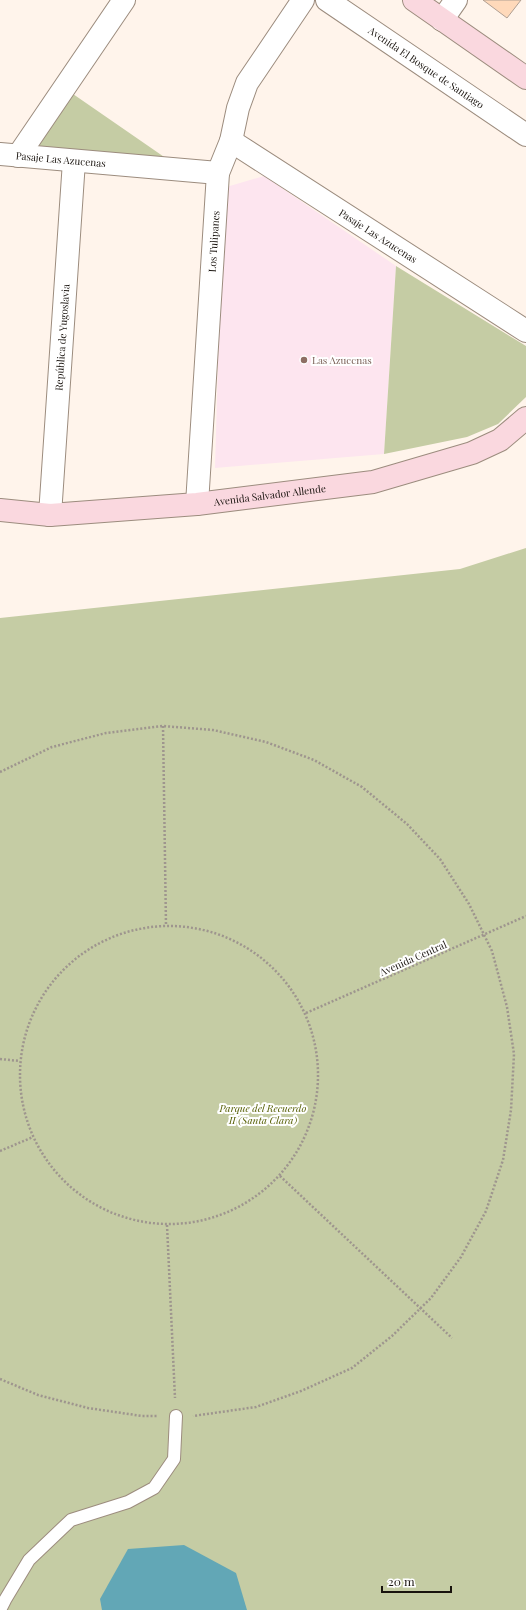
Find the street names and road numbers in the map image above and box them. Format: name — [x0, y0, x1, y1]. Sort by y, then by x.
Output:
street label: Avenida El Bosque de Santiago — [365, 23, 487, 112]
street label: Pasaje Las Azucenas — [15, 148, 106, 170]
street label: Pasaje Las Azucenas — [336, 205, 420, 266]
street label: Los Tulipanes — [205, 210, 223, 273]
street label: República de Yugoslavia — [51, 284, 73, 391]
street label: Avenida Salvador Allende — [212, 481, 327, 509]
street label: Avenida Central — [376, 937, 449, 979]

